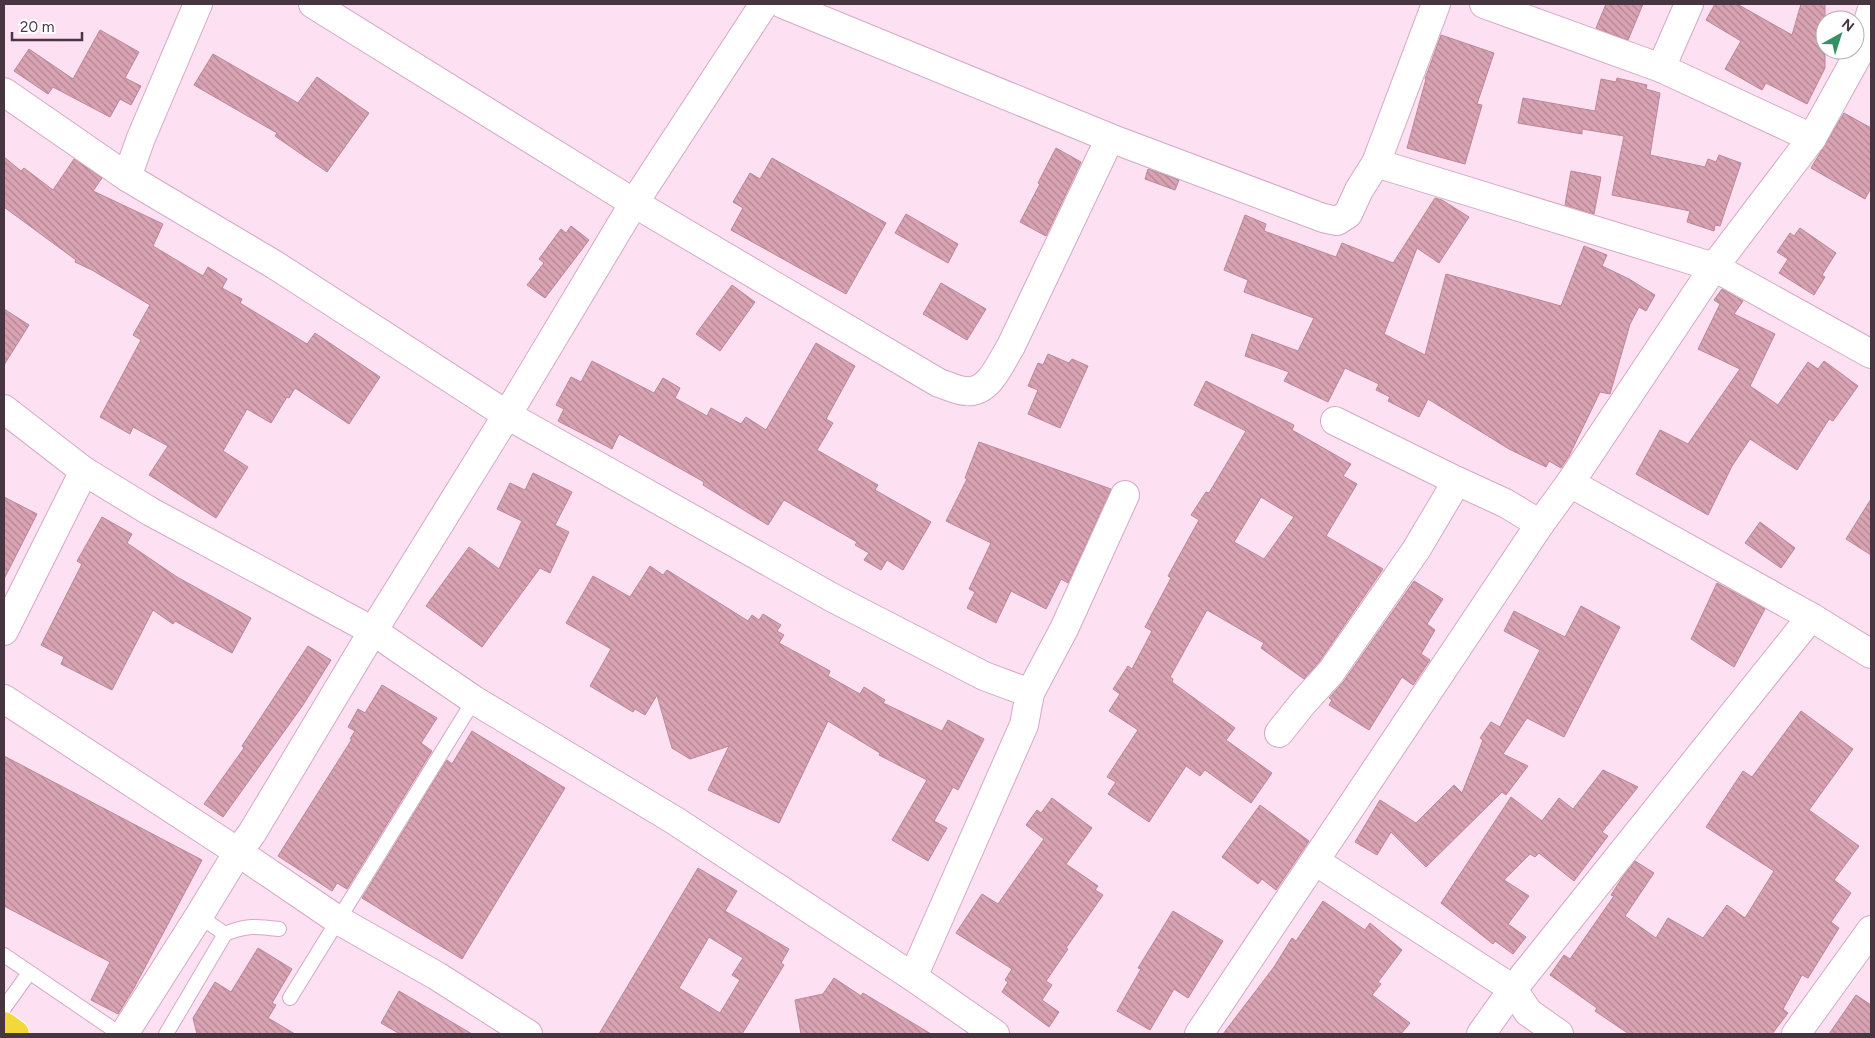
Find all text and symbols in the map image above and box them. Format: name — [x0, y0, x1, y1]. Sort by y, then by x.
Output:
scale bar — [12, 10, 82, 42]
north arrow — [1815, 10, 1865, 60]
text: N — [1838, 15, 1857, 35]
text: 20 m — [20, 18, 54, 36]

